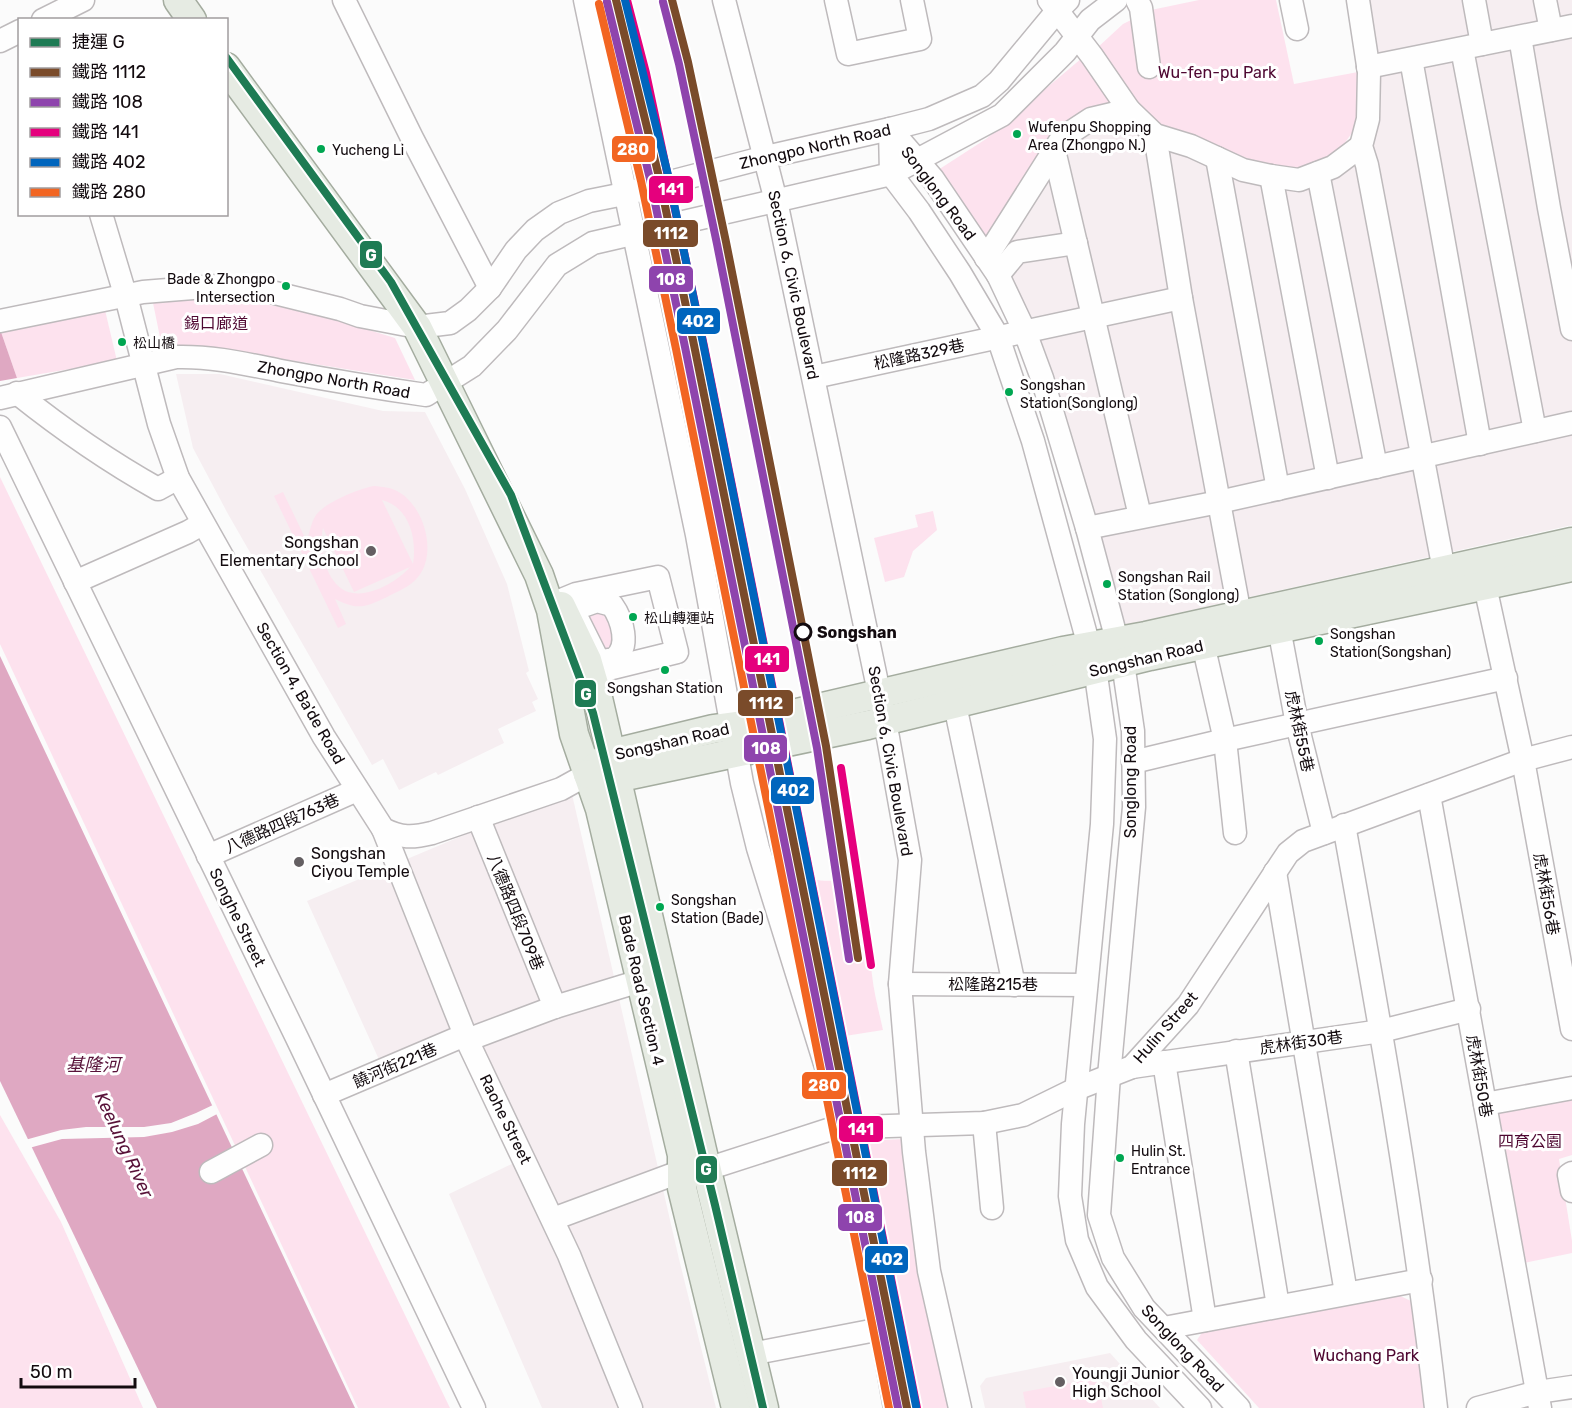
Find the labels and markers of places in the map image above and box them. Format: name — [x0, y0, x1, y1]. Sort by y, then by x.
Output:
place label: Wufenpu Shopping Area (Zhongpo N.) — [1028, 119, 1151, 154]
marker: Wufenpu Shopping Area (Zhongpo N.) — [1011, 128, 1023, 140]
place label: Yucheng Li — [332, 142, 404, 159]
marker: Yucheng Li — [315, 143, 327, 155]
place label: Bade & Zhongpo Intersection — [167, 271, 275, 306]
marker: Bade & Zhongpo Intersection — [280, 280, 292, 292]
place label: 松山橋 — [133, 335, 175, 352]
marker: 松山橋 — [116, 336, 128, 348]
place label: Songshan Station(Songlong) — [1020, 377, 1138, 412]
marker: Songshan Station(Songlong) — [1003, 386, 1015, 398]
place label: Songshan Elementary School — [219, 533, 359, 570]
marker: Songshan Elementary School — [364, 544, 378, 558]
place label: Songshan Rail Station (Songlong) — [1118, 569, 1239, 604]
marker: Songshan Rail Station (Songlong) — [1101, 578, 1113, 590]
place label: 松山轉運站 — [644, 610, 714, 627]
marker: 松山轉運站 — [627, 611, 639, 623]
marker: Songshan — [794, 623, 812, 641]
place label: Songshan — [817, 623, 897, 642]
place label: Songshan Station(Songshan) — [1330, 626, 1451, 661]
marker: Songshan Station(Songshan) — [1313, 635, 1325, 647]
marker: Songshan Station — [659, 664, 671, 676]
place label: Songshan Station — [607, 680, 723, 697]
place label: Songshan Ciyou Temple — [311, 844, 410, 881]
marker: Songshan Ciyou Temple — [292, 855, 306, 869]
place label: Songshan Station (Bade) — [671, 892, 764, 927]
marker: Songshan Station (Bade) — [654, 901, 666, 913]
place label: Hulin St. Entrance — [1131, 1143, 1190, 1178]
marker: Hulin St. Entrance — [1114, 1152, 1126, 1164]
place label: Youngji Junior High School — [1072, 1364, 1180, 1401]
marker: Youngji Junior High School — [1053, 1375, 1067, 1389]

